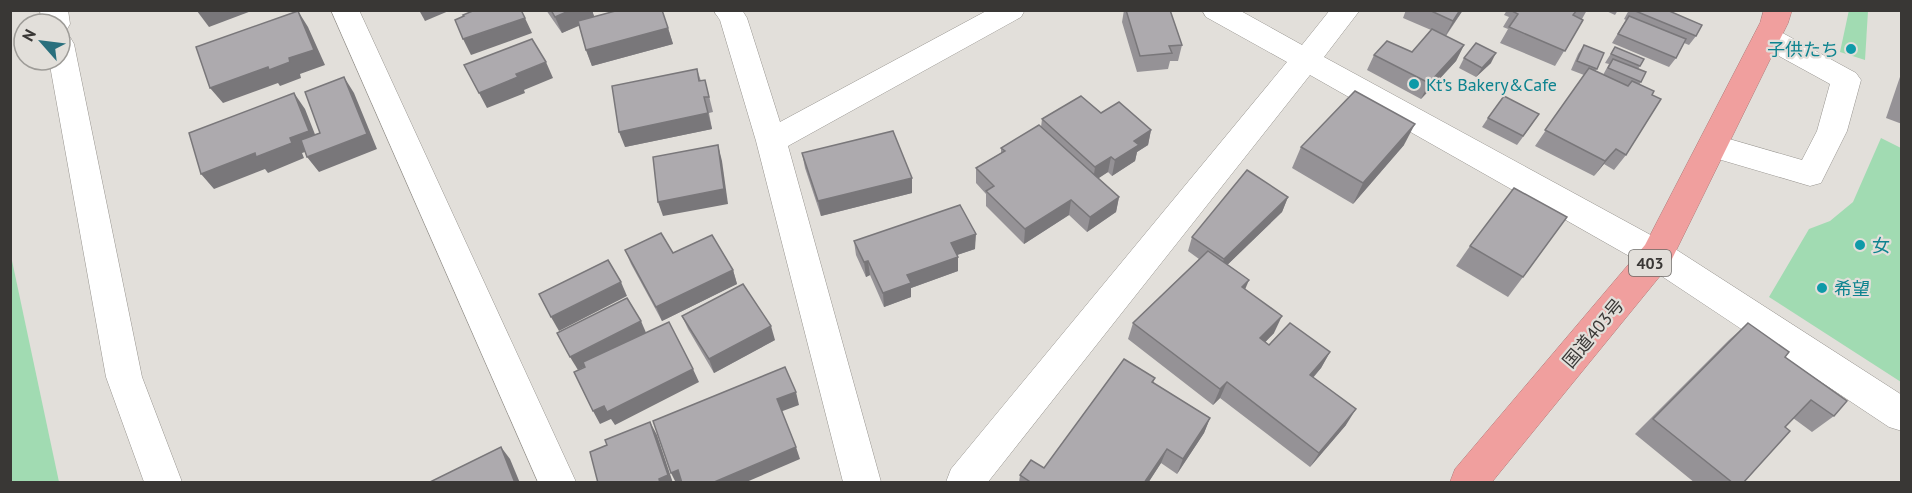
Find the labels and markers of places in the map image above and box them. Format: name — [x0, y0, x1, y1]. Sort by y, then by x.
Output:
place label: 子供たち — [1767, 38, 1839, 61]
marker: 子供たち — [1844, 42, 1858, 56]
place label: Kt’s Bakery&Cafe — [1426, 73, 1557, 96]
marker: Kt’s Bakery&Cafe — [1407, 77, 1421, 91]
place label: 女 — [1872, 234, 1890, 257]
marker: 女 — [1853, 238, 1867, 252]
place label: 希望 — [1834, 277, 1870, 300]
marker: 希望 — [1815, 281, 1829, 295]

